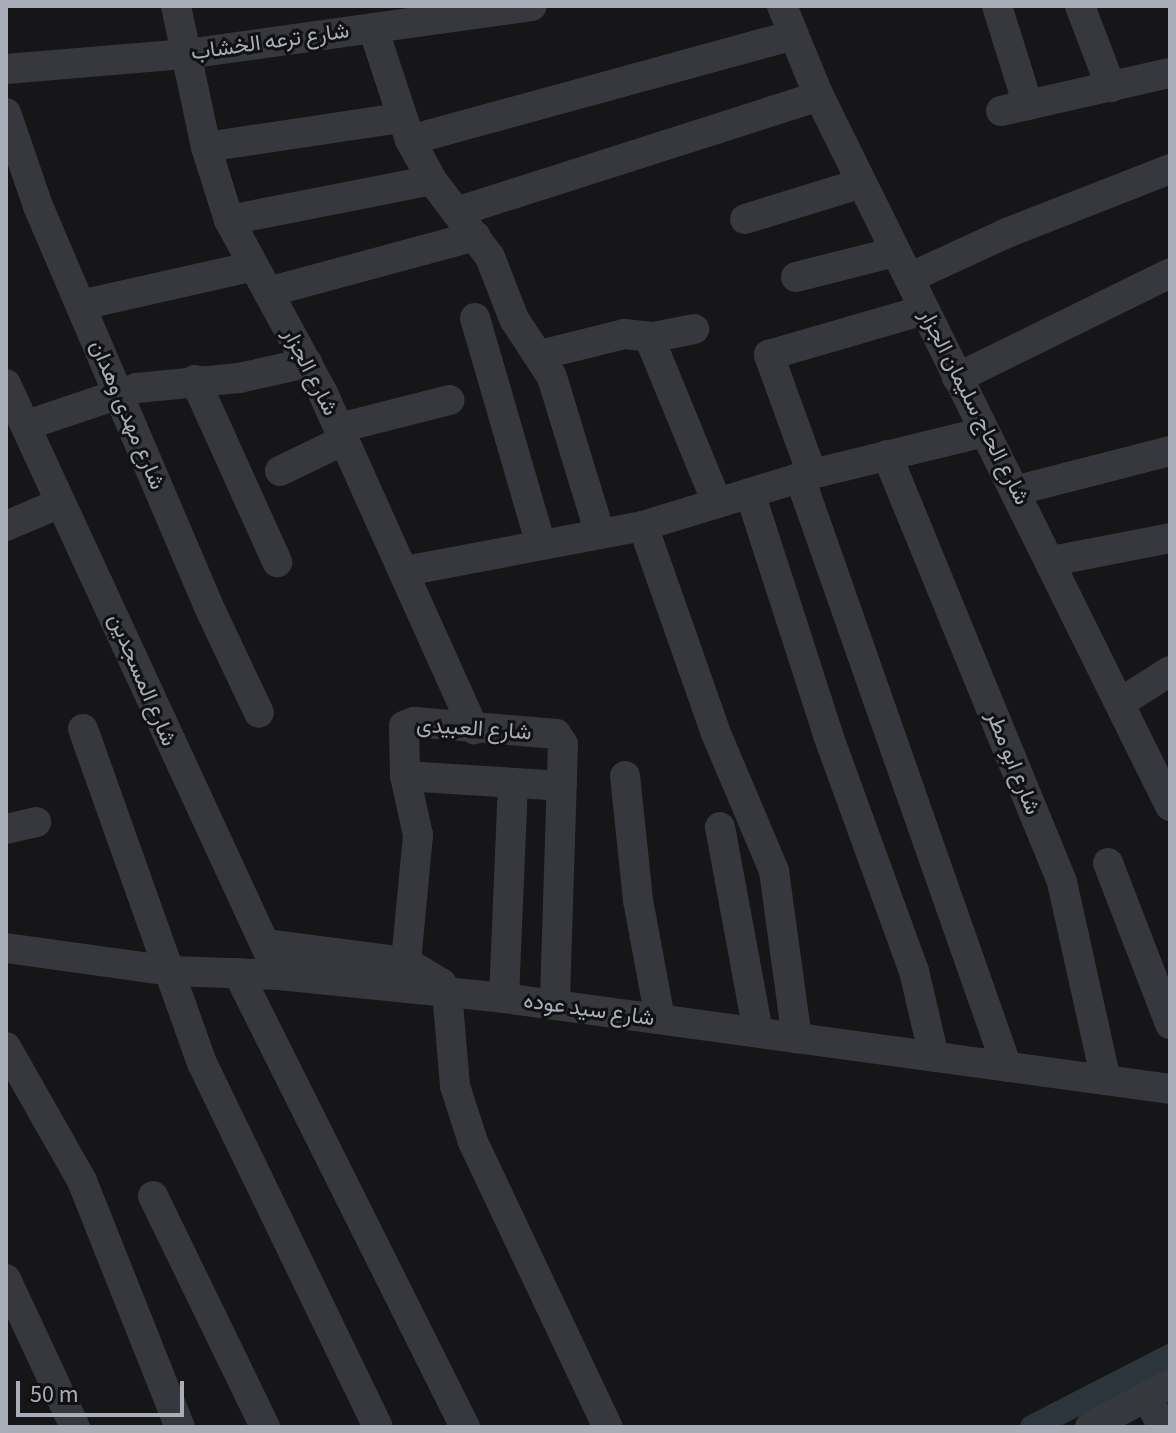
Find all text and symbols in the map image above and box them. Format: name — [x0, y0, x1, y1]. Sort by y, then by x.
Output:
street label: شارع ترعه الخشاب — [189, 18, 351, 66]
street label: شارع الحاج سليمان الجزار — [913, 305, 1035, 509]
street label: شارع الجزار — [277, 324, 343, 420]
street label: شارع مهدى وهدان — [84, 336, 170, 494]
street label: شارع المسجدين — [102, 610, 182, 750]
street label: شارع ابو مطر — [980, 707, 1046, 819]
street label: شارع العبيدى — [415, 712, 533, 746]
street label: شارع سيد عوده — [522, 988, 656, 1032]
scale bar — [20, 1365, 188, 1415]
text: 50 m — [30, 1377, 79, 1412]

